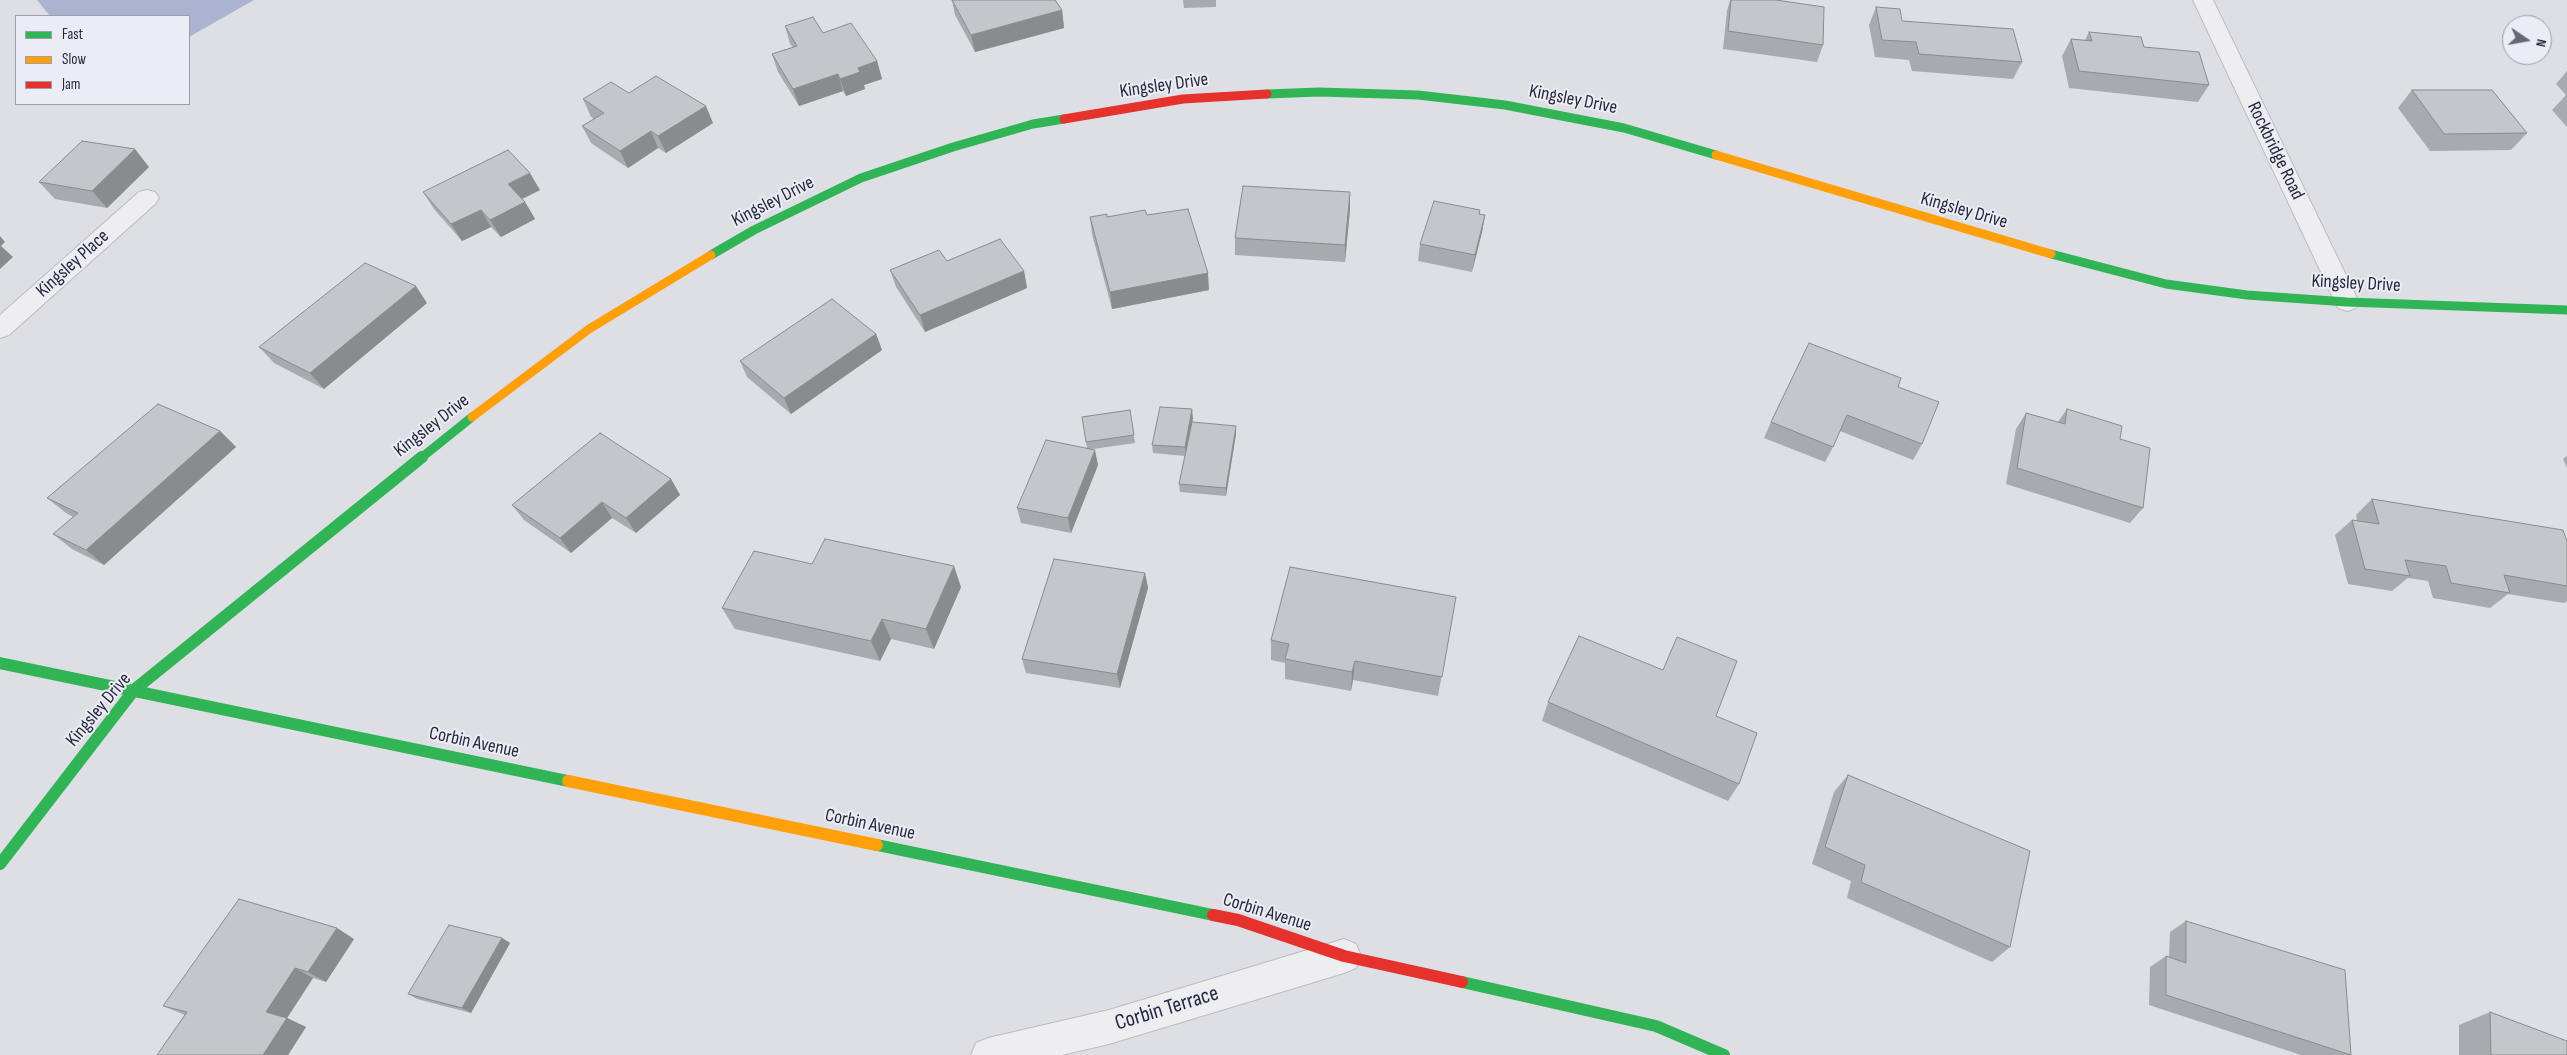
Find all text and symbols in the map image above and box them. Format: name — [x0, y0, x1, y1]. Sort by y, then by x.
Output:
legend — [15, 15, 190, 105]
north arrow — [2502, 15, 2552, 65]
text: Fast — [62, 25, 83, 44]
text: N — [2532, 38, 2550, 48]
text: Slow — [62, 50, 86, 69]
street label: Kingsley Drive — [1118, 68, 1210, 104]
text: Jam — [62, 75, 80, 94]
street label: Kingsley Drive — [1527, 80, 1619, 120]
street label: Rockbridge Road — [2242, 98, 2308, 204]
street label: Kingsley Drive — [728, 172, 818, 232]
street label: Kingsley Drive — [1918, 188, 2010, 234]
street label: Kingsley Place — [32, 225, 114, 303]
street label: Kingsley Drive — [2311, 270, 2401, 298]
street label: Kingsley Drive — [390, 390, 474, 462]
street label: Kingsley Drive — [62, 668, 136, 752]
street label: Corbin Avenue — [427, 722, 521, 764]
street label: Corbin Avenue — [823, 804, 917, 846]
street label: Corbin Avenue — [1220, 889, 1314, 937]
street label: Corbin Terrace — [1112, 981, 1222, 1037]

